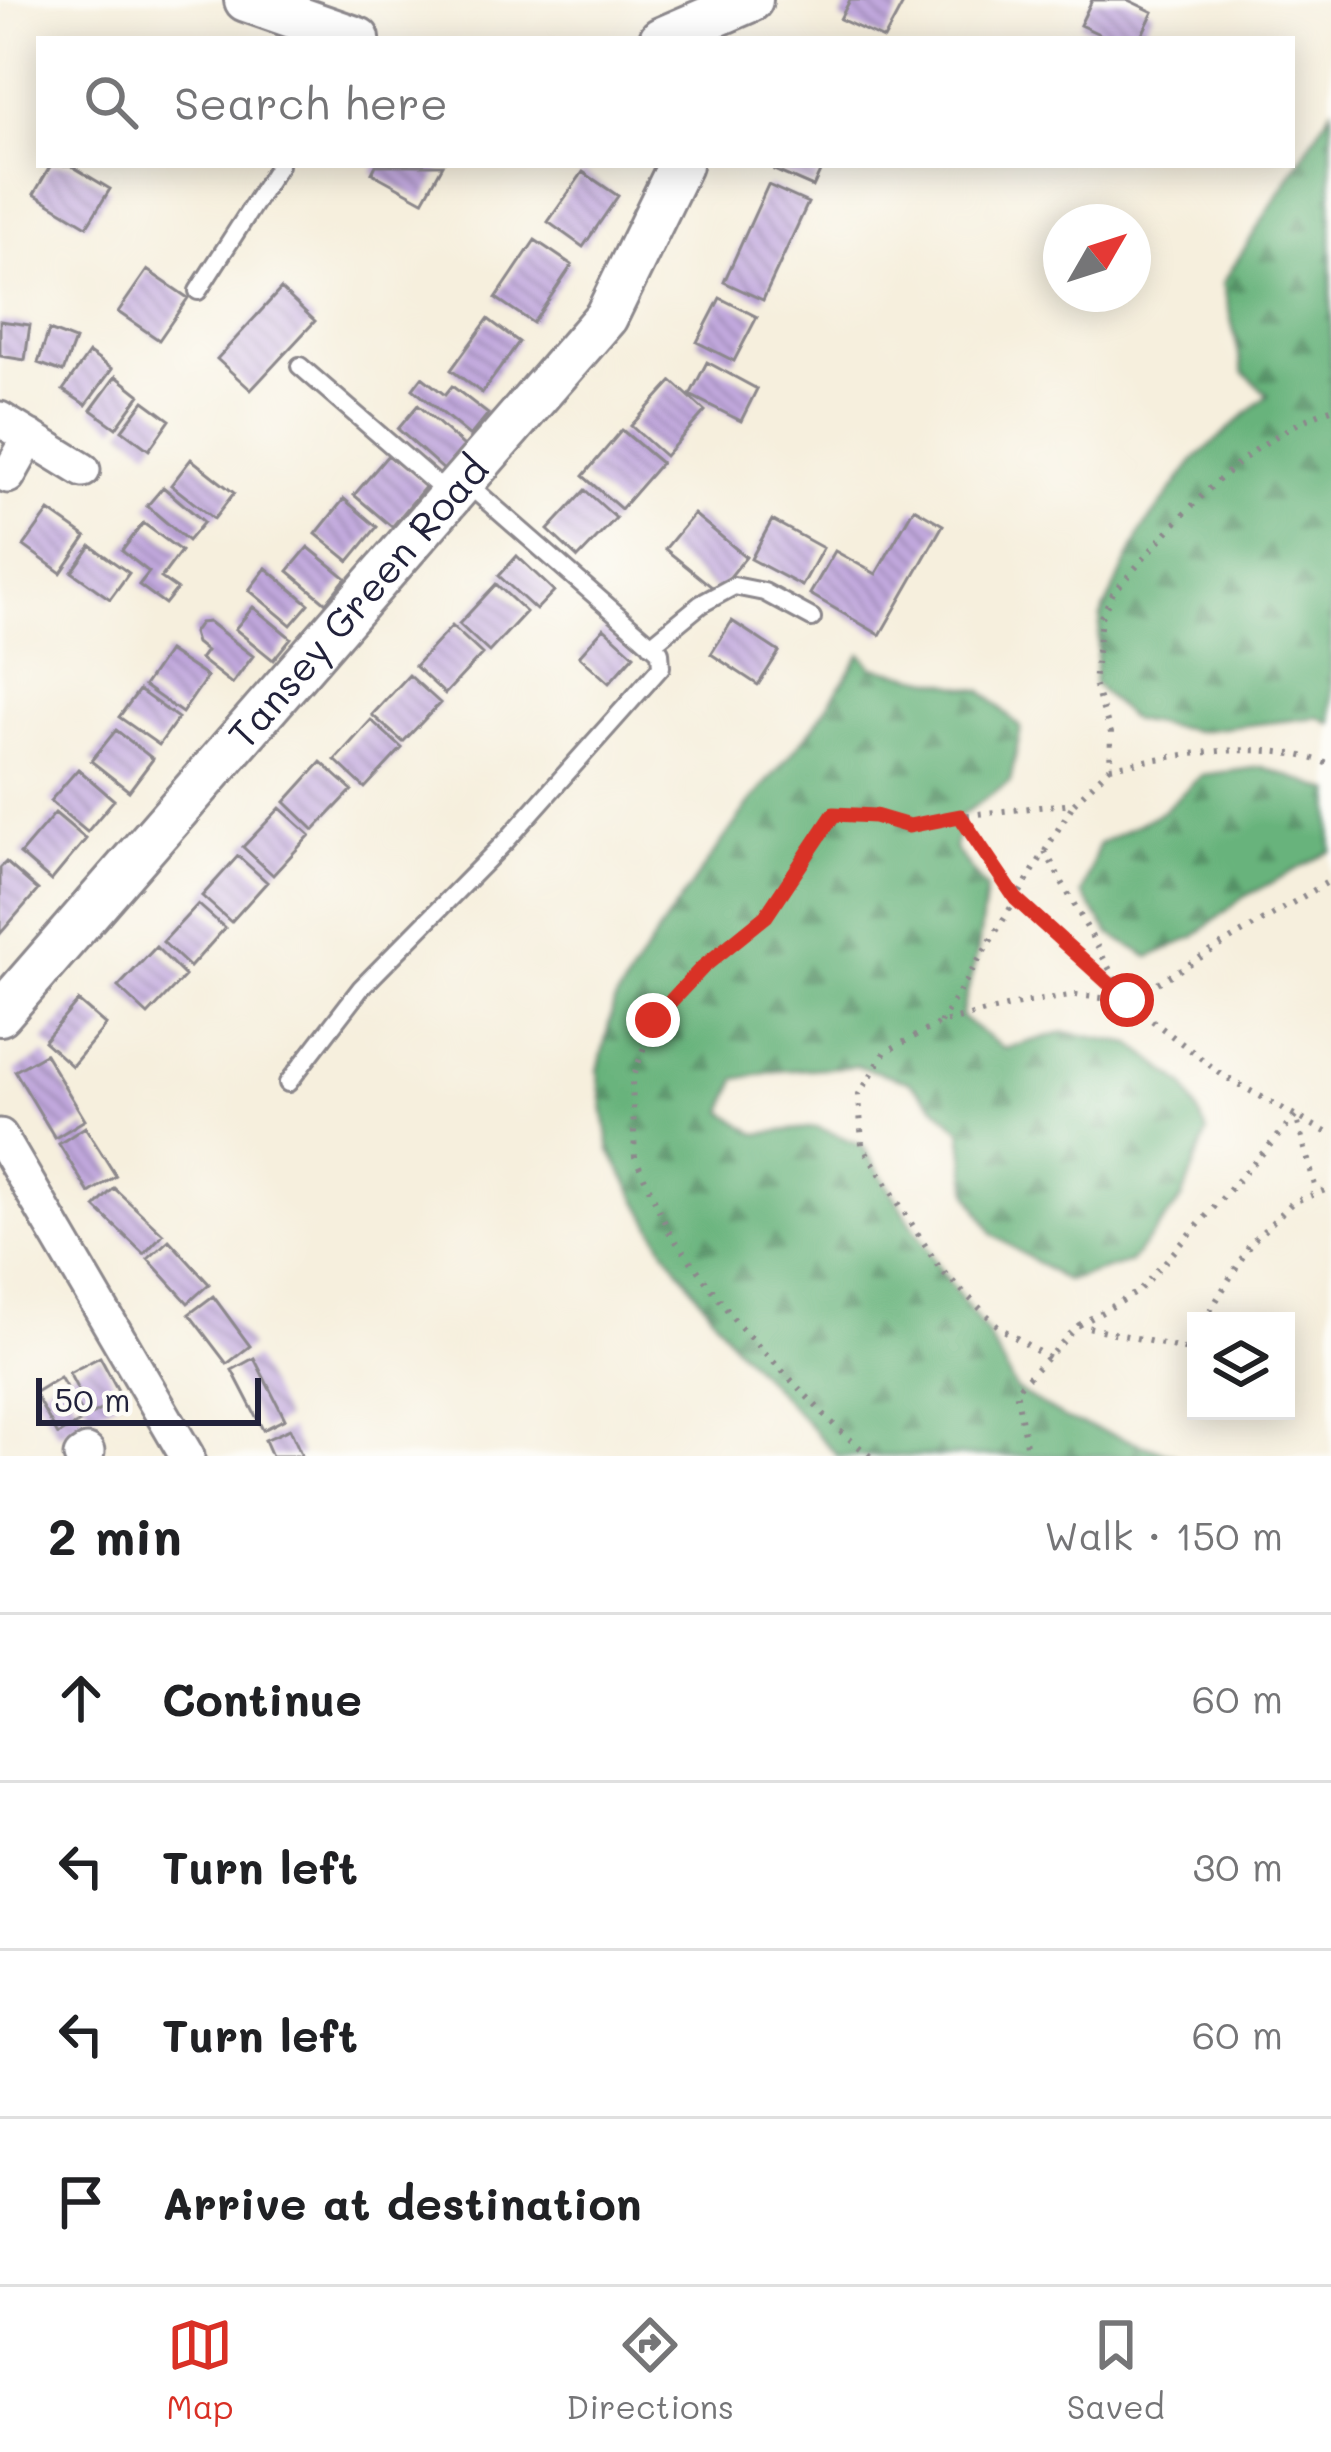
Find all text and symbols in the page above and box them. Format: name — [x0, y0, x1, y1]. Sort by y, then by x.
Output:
search box — [36, 36, 1295, 168]
icon: search — [78, 69, 144, 135]
text: Search here — [174, 73, 448, 131]
north arrow — [1043, 204, 1151, 312]
street label: Tansey Green Road — [216, 444, 498, 758]
route start — [1100, 973, 1154, 1027]
route end — [626, 993, 680, 1047]
map controls — [1187, 1312, 1295, 1420]
button: layers — [1187, 1312, 1295, 1420]
scale bar — [36, 1372, 261, 1425]
text: 50 m — [54, 1377, 130, 1420]
text: 2 min — [48, 1501, 182, 1568]
text: Walk · 150 m — [1044, 1509, 1283, 1560]
icon: ahead — [48, 1665, 114, 1731]
text: Continue — [162, 1669, 362, 1727]
text: 60 m — [1192, 1672, 1283, 1723]
icon: left — [48, 1833, 114, 1899]
text: Turn left — [162, 1837, 358, 1895]
text: 30 m — [1193, 1840, 1283, 1891]
icon: left — [48, 2001, 114, 2067]
text: Turn left — [162, 2005, 358, 2063]
text: 60 m — [1192, 2008, 1283, 2059]
icon: arrive — [48, 2169, 114, 2235]
text: Arrive at destination — [162, 2173, 642, 2231]
tab: Map — [166, 2312, 234, 2427]
tab: Directions — [566, 2312, 734, 2427]
tab: Saved — [1067, 2312, 1165, 2427]

